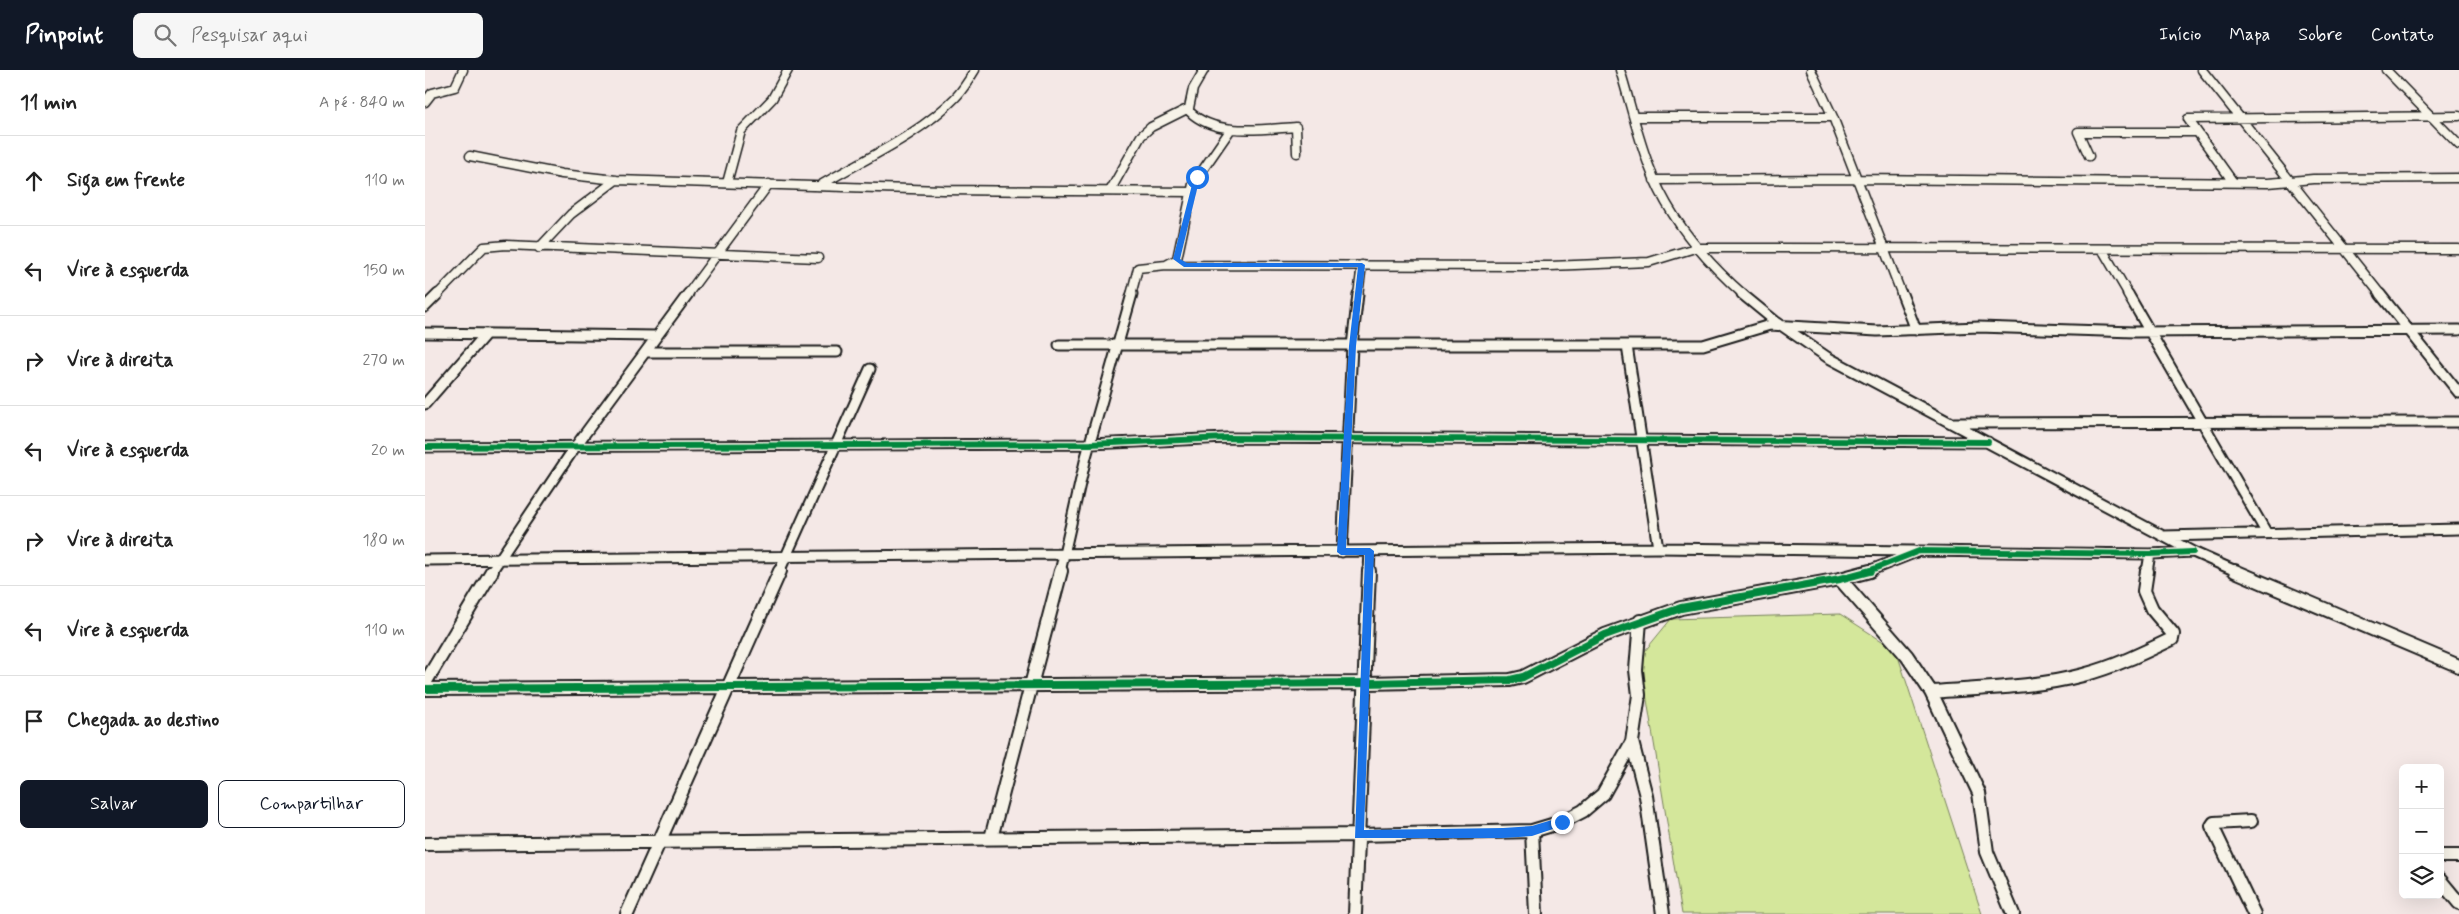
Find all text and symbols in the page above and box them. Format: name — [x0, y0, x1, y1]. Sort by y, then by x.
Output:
search box — [133, 13, 483, 58]
text: Pinpoint — [25, 20, 103, 51]
icon: search — [151, 21, 179, 49]
text: Pesquisar aqui — [191, 23, 308, 48]
text: Início — [2159, 23, 2201, 47]
text: Mapa — [2229, 23, 2270, 47]
text: Sobre — [2298, 23, 2343, 47]
text: Contato — [2371, 23, 2434, 47]
text: 11 min — [20, 89, 77, 117]
text: A pé · 840 m — [319, 92, 405, 113]
route start — [1186, 166, 1209, 189]
icon: ahead — [20, 167, 48, 195]
text: Siga em frente — [67, 168, 185, 193]
text: 110 m — [364, 170, 405, 191]
icon: left — [20, 257, 48, 285]
text: Vire à esquerda — [67, 258, 189, 283]
text: 150 m — [363, 260, 405, 281]
icon: right — [20, 347, 48, 375]
text: Vire à direita — [67, 348, 173, 373]
text: 270 m — [362, 350, 405, 371]
icon: left — [20, 437, 48, 465]
text: Vire à esquerda — [67, 438, 189, 463]
text: 20 m — [371, 440, 405, 461]
icon: right — [20, 527, 48, 555]
text: Vire à direita — [67, 528, 173, 553]
text: 180 m — [362, 530, 405, 551]
icon: left — [20, 617, 48, 645]
text: Vire à esquerda — [67, 618, 189, 643]
text: 110 m — [364, 620, 405, 641]
icon: arrive — [20, 707, 48, 735]
text: Chegada ao destino — [67, 708, 219, 733]
map controls — [2399, 764, 2444, 899]
button: + — [2399, 764, 2444, 809]
button: Salvar — [20, 780, 208, 828]
button: Compartilhar — [218, 780, 405, 828]
button: − — [2399, 809, 2444, 854]
route end — [1551, 811, 1574, 834]
button: layers — [2399, 854, 2444, 899]

